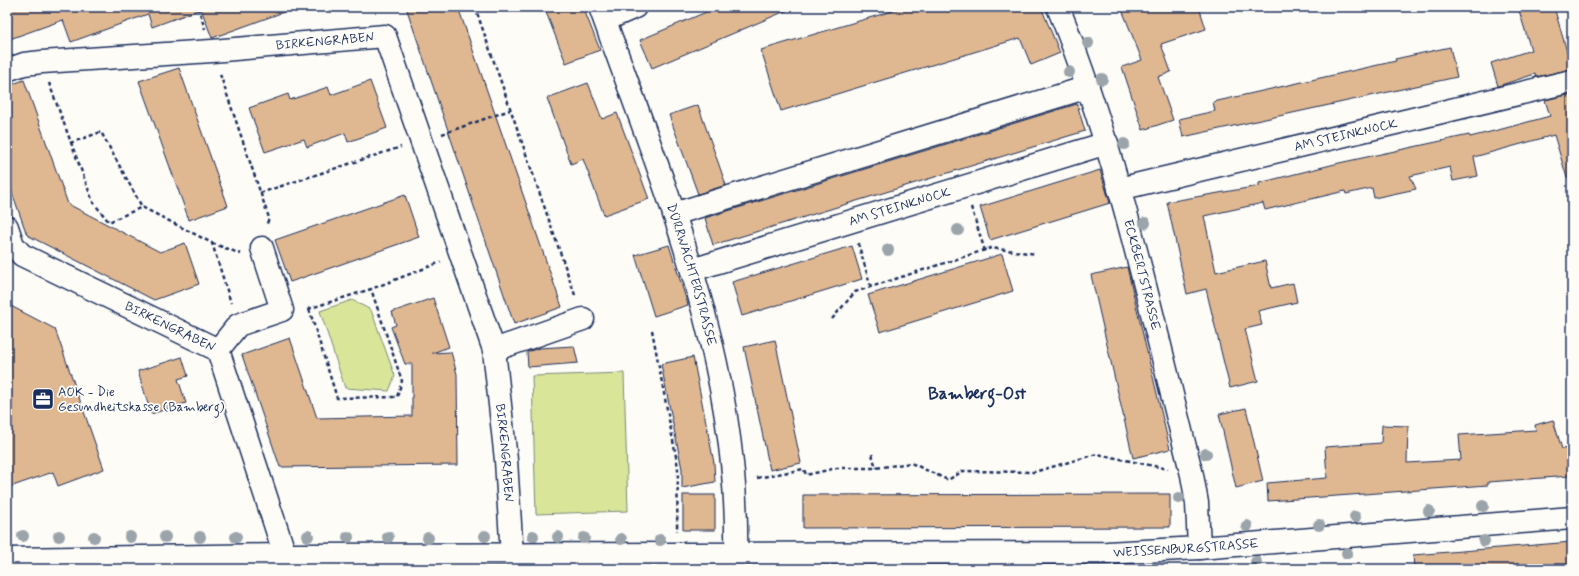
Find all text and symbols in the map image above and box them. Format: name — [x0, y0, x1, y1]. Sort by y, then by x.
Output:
street label: BIRKENGRABEN — [275, 28, 375, 54]
street label: AM STEINKNOCK — [1292, 114, 1399, 155]
street label: AM STEINKNOCK — [847, 183, 953, 230]
street label: DÜRRWÄCHTERSTRASSE — [663, 201, 720, 347]
street label: ECKBERTSTRASSE — [1120, 218, 1164, 332]
street label: BIRKENGRABEN — [122, 298, 218, 356]
district label: Bamberg-Ost — [928, 383, 1026, 408]
place label: AOK - Die Gesundheitskasse (Bamberg) — [58, 384, 225, 418]
office icon: AOK - Die Gesundheitskasse (Bamberg) — [30, 386, 56, 412]
street label: BIRKENGRABEN — [491, 403, 517, 503]
street label: WEISSENBURGSTRASSE — [1113, 535, 1259, 561]

